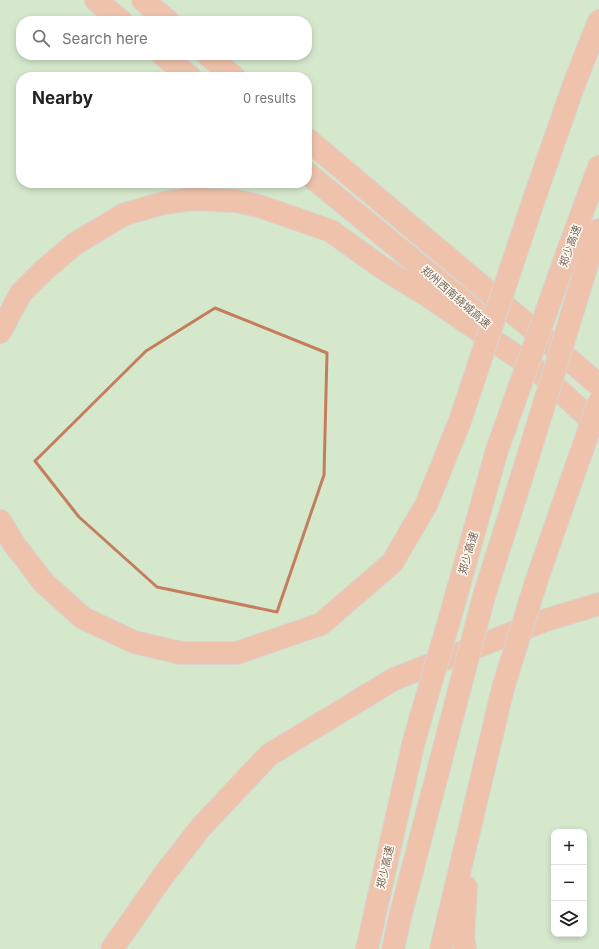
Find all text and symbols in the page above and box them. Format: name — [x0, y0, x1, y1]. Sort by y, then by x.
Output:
search box — [16, 16, 312, 60]
icon: search — [30, 27, 52, 49]
text: Search here — [62, 29, 148, 48]
text: Nearby — [32, 88, 93, 108]
text: 0 results — [243, 90, 296, 106]
street label: 郑少高速 — [556, 223, 584, 269]
street label: 郑州西南绕城高速 — [418, 263, 494, 331]
street label: 郑少高速 — [455, 530, 481, 576]
map controls — [551, 829, 587, 937]
button: + — [551, 829, 587, 865]
street label: 郑少高速 — [373, 844, 397, 890]
button: − — [551, 865, 587, 901]
button: layers — [551, 901, 587, 937]

